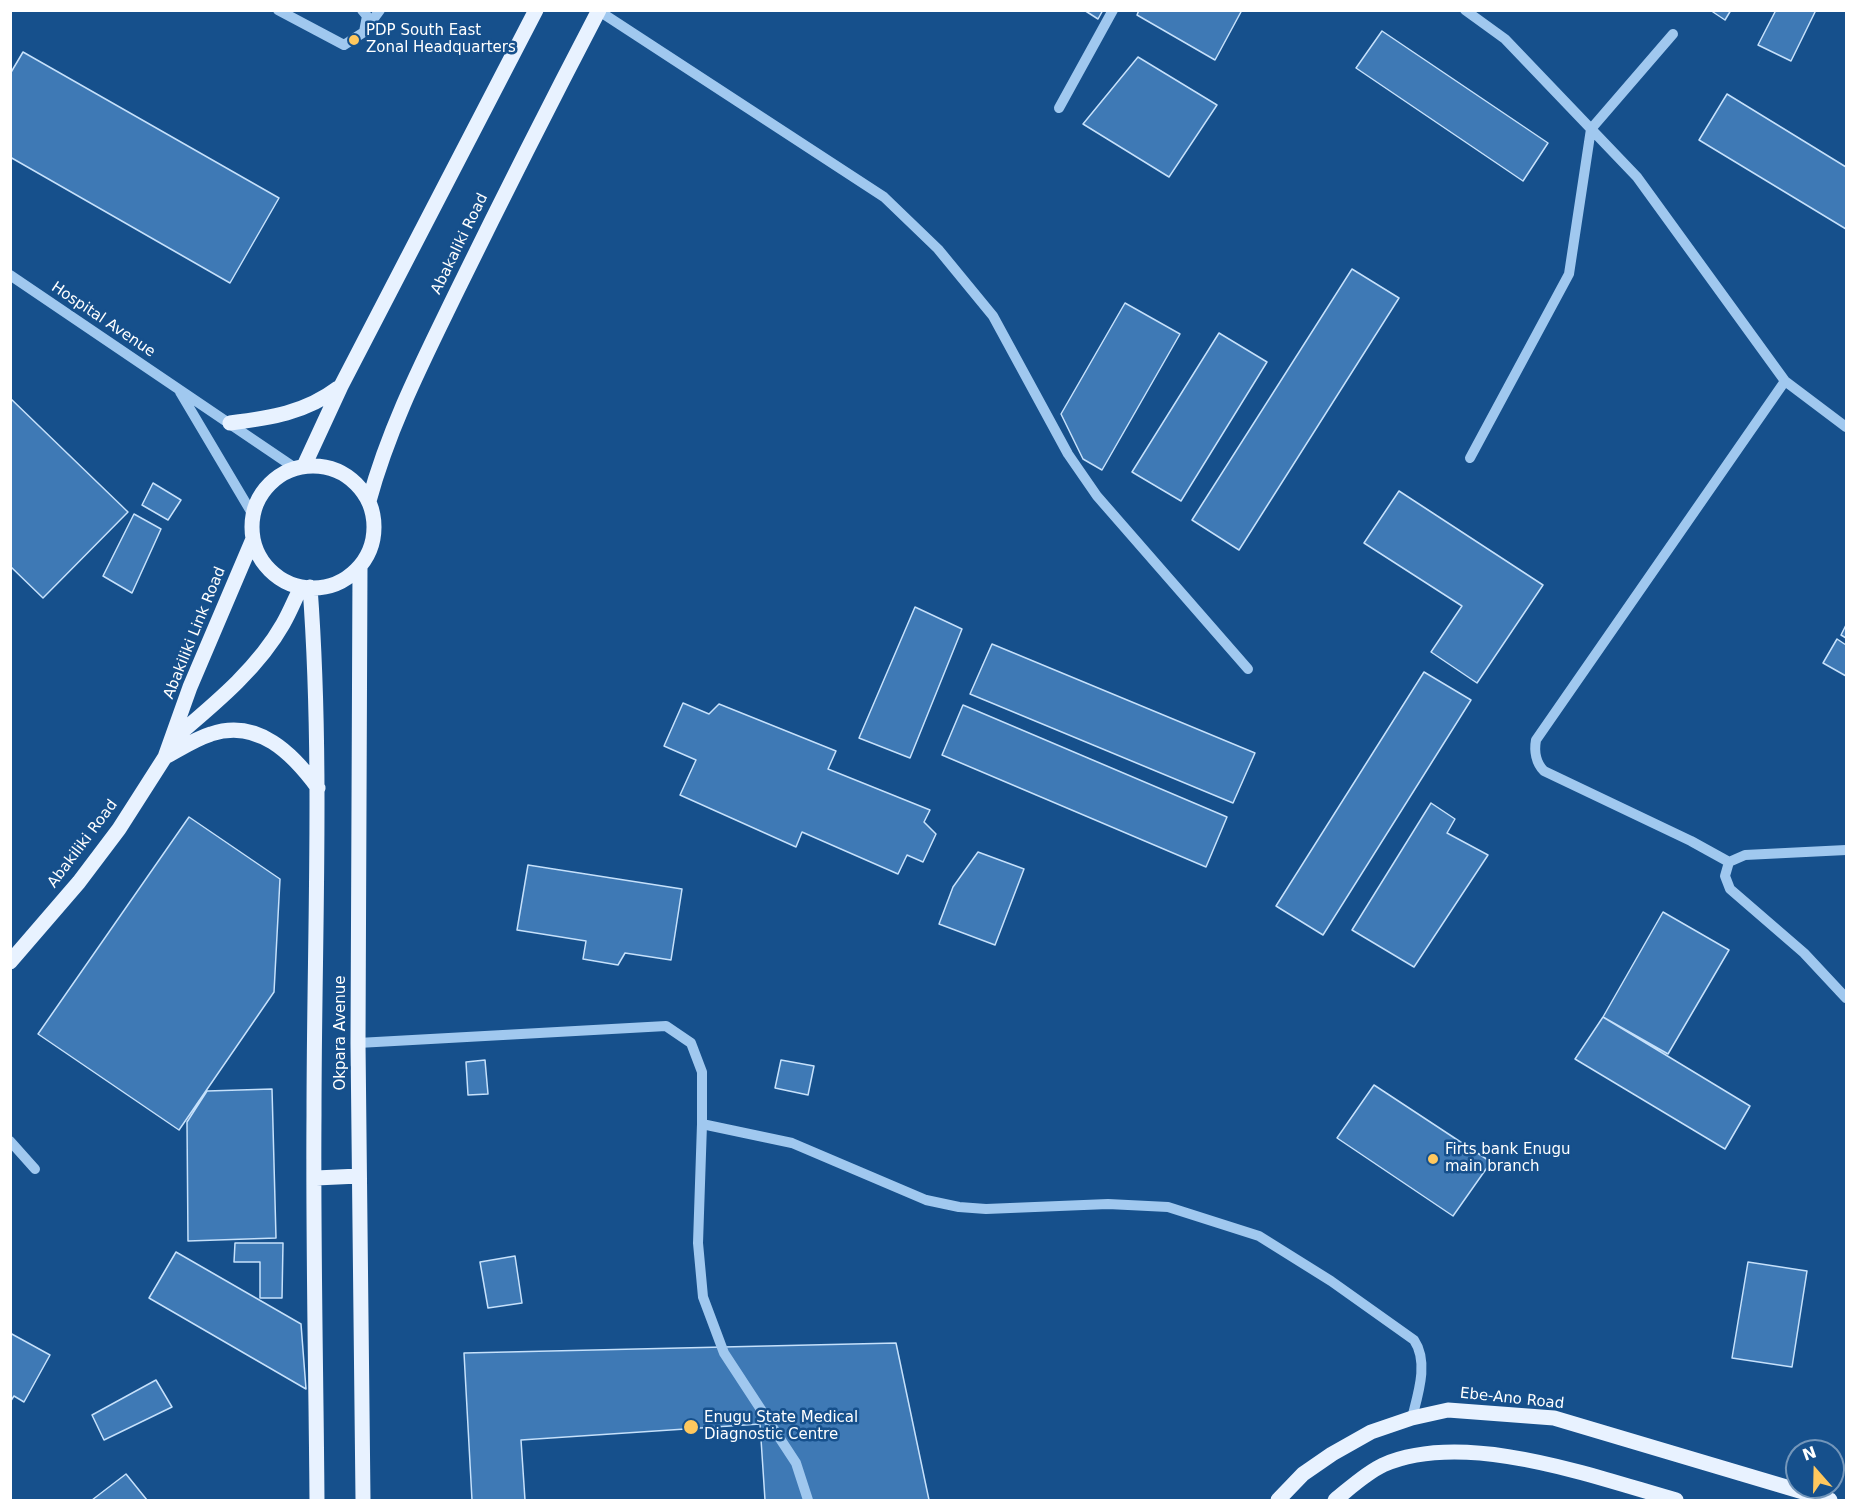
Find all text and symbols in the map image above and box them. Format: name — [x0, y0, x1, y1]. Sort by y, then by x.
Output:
place label: PDP South East Zonal Headquarters — [366, 22, 516, 57]
marker: PDP South East Zonal Headquarters — [347, 33, 361, 47]
street label: Abakaliki Road — [428, 191, 492, 297]
street label: Hospital Avenue — [48, 279, 158, 361]
street label: Abakiliki Link Road — [160, 564, 230, 702]
street label: Abakiliki Road — [44, 796, 122, 892]
street label: Okpara Avenue — [332, 975, 350, 1091]
place label: Firts bank Enugu main branch — [1445, 1141, 1571, 1176]
marker: Firts bank Enugu main branch — [1426, 1152, 1440, 1166]
street label: Ebe-Ano Road — [1459, 1385, 1565, 1413]
place label: Enugu State Medical Diagnostic Centre — [704, 1409, 858, 1444]
marker: Enugu State Medical Diagnostic Centre — [682, 1418, 700, 1436]
north arrow — [1785, 1439, 1845, 1499]
text: N — [1800, 1442, 1819, 1465]

